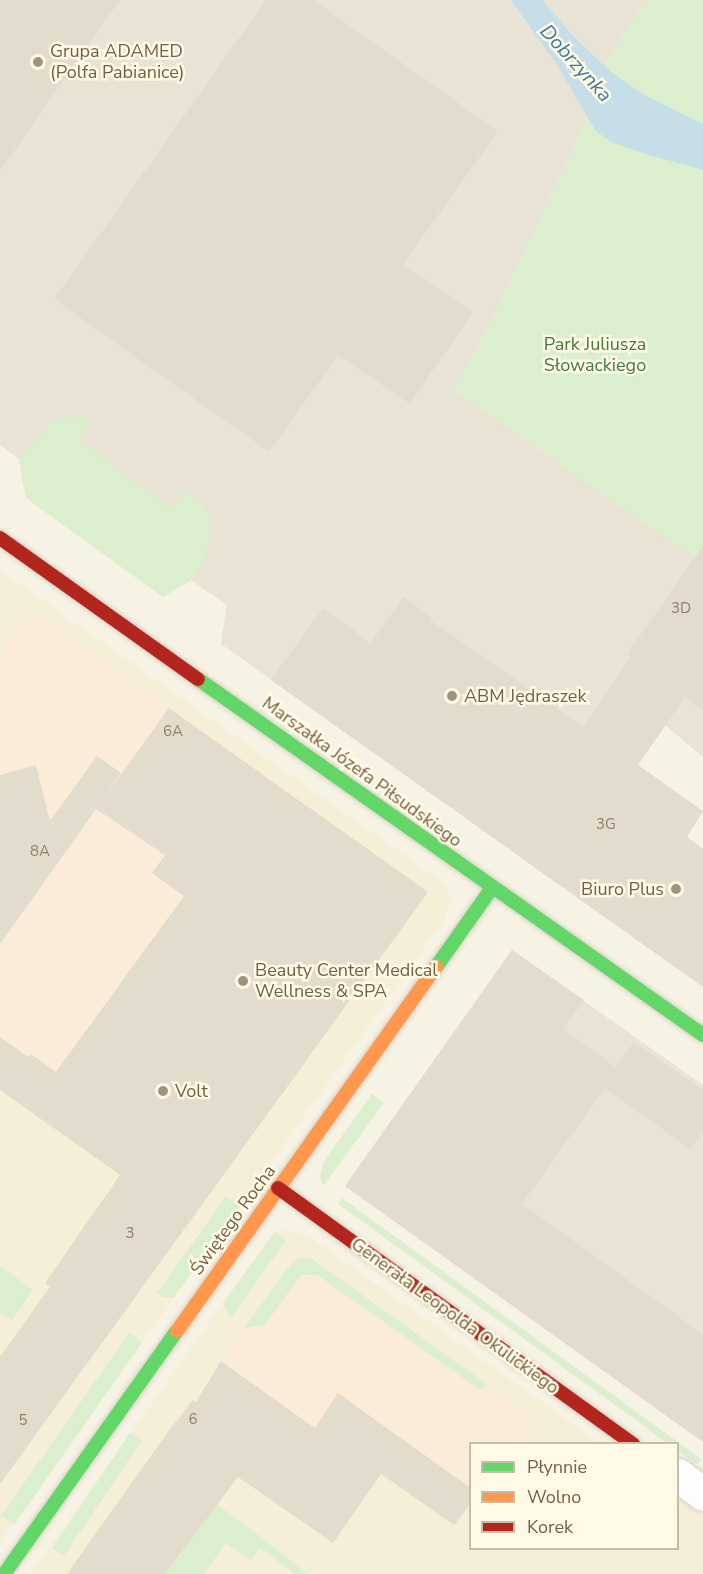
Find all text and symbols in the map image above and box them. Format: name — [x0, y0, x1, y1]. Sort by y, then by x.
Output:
water label: Dobrzynka — [535, 19, 617, 107]
place label: Grupa ADAMED (Polfa Pabianice) — [50, 41, 184, 84]
marker: Grupa ADAMED (Polfa Pabianice) — [31, 55, 45, 69]
park label: Park Juliusza Słowackiego — [544, 334, 646, 376]
house number: 3D — [671, 600, 691, 618]
place label: ABM Jędraszek — [464, 685, 586, 707]
marker: ABM Jędraszek — [445, 689, 459, 703]
street label: Marszałka Józefa Piłsudskiego — [258, 692, 466, 852]
house number: 6A — [163, 723, 183, 741]
house number: 3G — [596, 816, 616, 834]
house number: 8A — [30, 843, 50, 861]
place label: Biuro Plus — [581, 878, 664, 900]
marker: Biuro Plus — [669, 882, 683, 896]
place label: Beauty Center Medical Wellness & SPA — [255, 960, 438, 1002]
marker: Beauty Center Medical Wellness & SPA — [236, 974, 250, 988]
place label: Volt — [175, 1080, 208, 1102]
marker: Volt — [156, 1084, 170, 1098]
street label: Świętego Rocha — [186, 1161, 280, 1279]
house number: 3 — [126, 1225, 134, 1243]
street label: Generała Leopolda Okulickiego — [347, 1233, 563, 1399]
house number: 6 — [189, 1411, 197, 1429]
house number: 5 — [19, 1412, 27, 1430]
legend — [469, 1442, 679, 1550]
text: Płynnie — [527, 1455, 587, 1479]
text: Wolno — [527, 1485, 581, 1509]
text: Korek — [527, 1515, 573, 1539]

